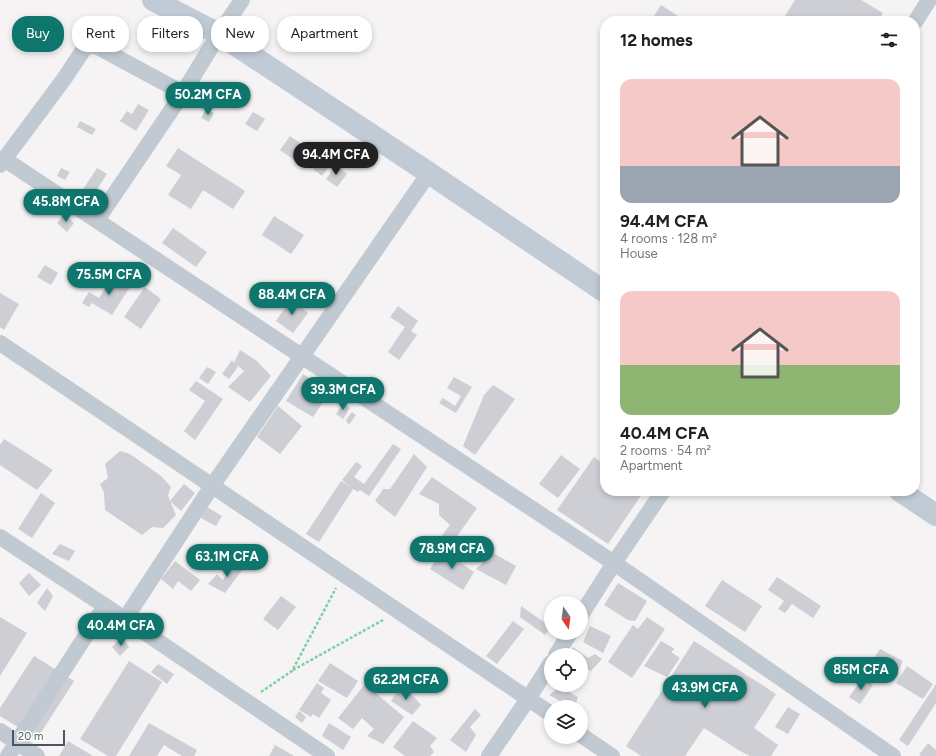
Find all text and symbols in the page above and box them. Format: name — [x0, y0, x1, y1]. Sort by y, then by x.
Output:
chip: Buy — [12, 16, 64, 52]
chip: Rent — [72, 16, 129, 52]
chip: Filters — [137, 16, 203, 52]
chip: New — [211, 16, 269, 52]
chip: Apartment — [277, 16, 372, 52]
icon: filters — [878, 29, 900, 51]
text: 12 homes — [620, 30, 693, 50]
pin: 50.2M CFA — [162, 82, 254, 116]
text: 50.2M CFA — [175, 87, 241, 102]
icon: home — [724, 105, 796, 177]
pin: 94.4M CFA — [290, 142, 382, 176]
text: 94.4M CFA — [302, 147, 370, 162]
pin: 45.8M CFA — [20, 189, 112, 223]
text: 45.8M CFA — [32, 194, 100, 209]
text: 94.4M CFA — [620, 211, 708, 231]
text: 4 rooms · 128 m² — [620, 231, 717, 246]
text: House — [620, 246, 658, 261]
pin: 75.5M CFA — [63, 262, 155, 296]
text: 75.5M CFA — [76, 267, 142, 282]
pin: 88.4M CFA — [246, 282, 338, 316]
text: 88.4M CFA — [258, 287, 326, 302]
icon: home — [724, 317, 796, 389]
pin: 39.3M CFA — [297, 377, 389, 411]
text: 39.3M CFA — [310, 382, 376, 397]
text: 40.4M CFA — [620, 423, 709, 443]
text: 2 rooms · 54 m² — [620, 443, 711, 458]
text: Apartment — [620, 458, 683, 473]
pin: 78.9M CFA — [406, 536, 498, 570]
text: 78.9M CFA — [419, 541, 485, 556]
pin: 63.1M CFA — [181, 544, 273, 578]
text: 63.1M CFA — [195, 549, 259, 564]
north arrow — [544, 596, 588, 640]
map controls — [544, 596, 588, 744]
pin: 40.4M CFA — [75, 613, 167, 647]
text: 40.4M CFA — [87, 618, 155, 633]
button: locate — [544, 648, 588, 692]
pin: 85M CFA — [824, 657, 898, 691]
text: 85M CFA — [833, 662, 889, 677]
pin: 62.2M CFA — [360, 667, 452, 701]
text: 62.2M CFA — [373, 672, 439, 687]
pin: 43.9M CFA — [659, 675, 751, 709]
text: 43.9M CFA — [672, 680, 738, 695]
button: layers — [544, 700, 588, 744]
scale bar — [12, 728, 65, 747]
text: 20 m — [18, 730, 43, 743]

